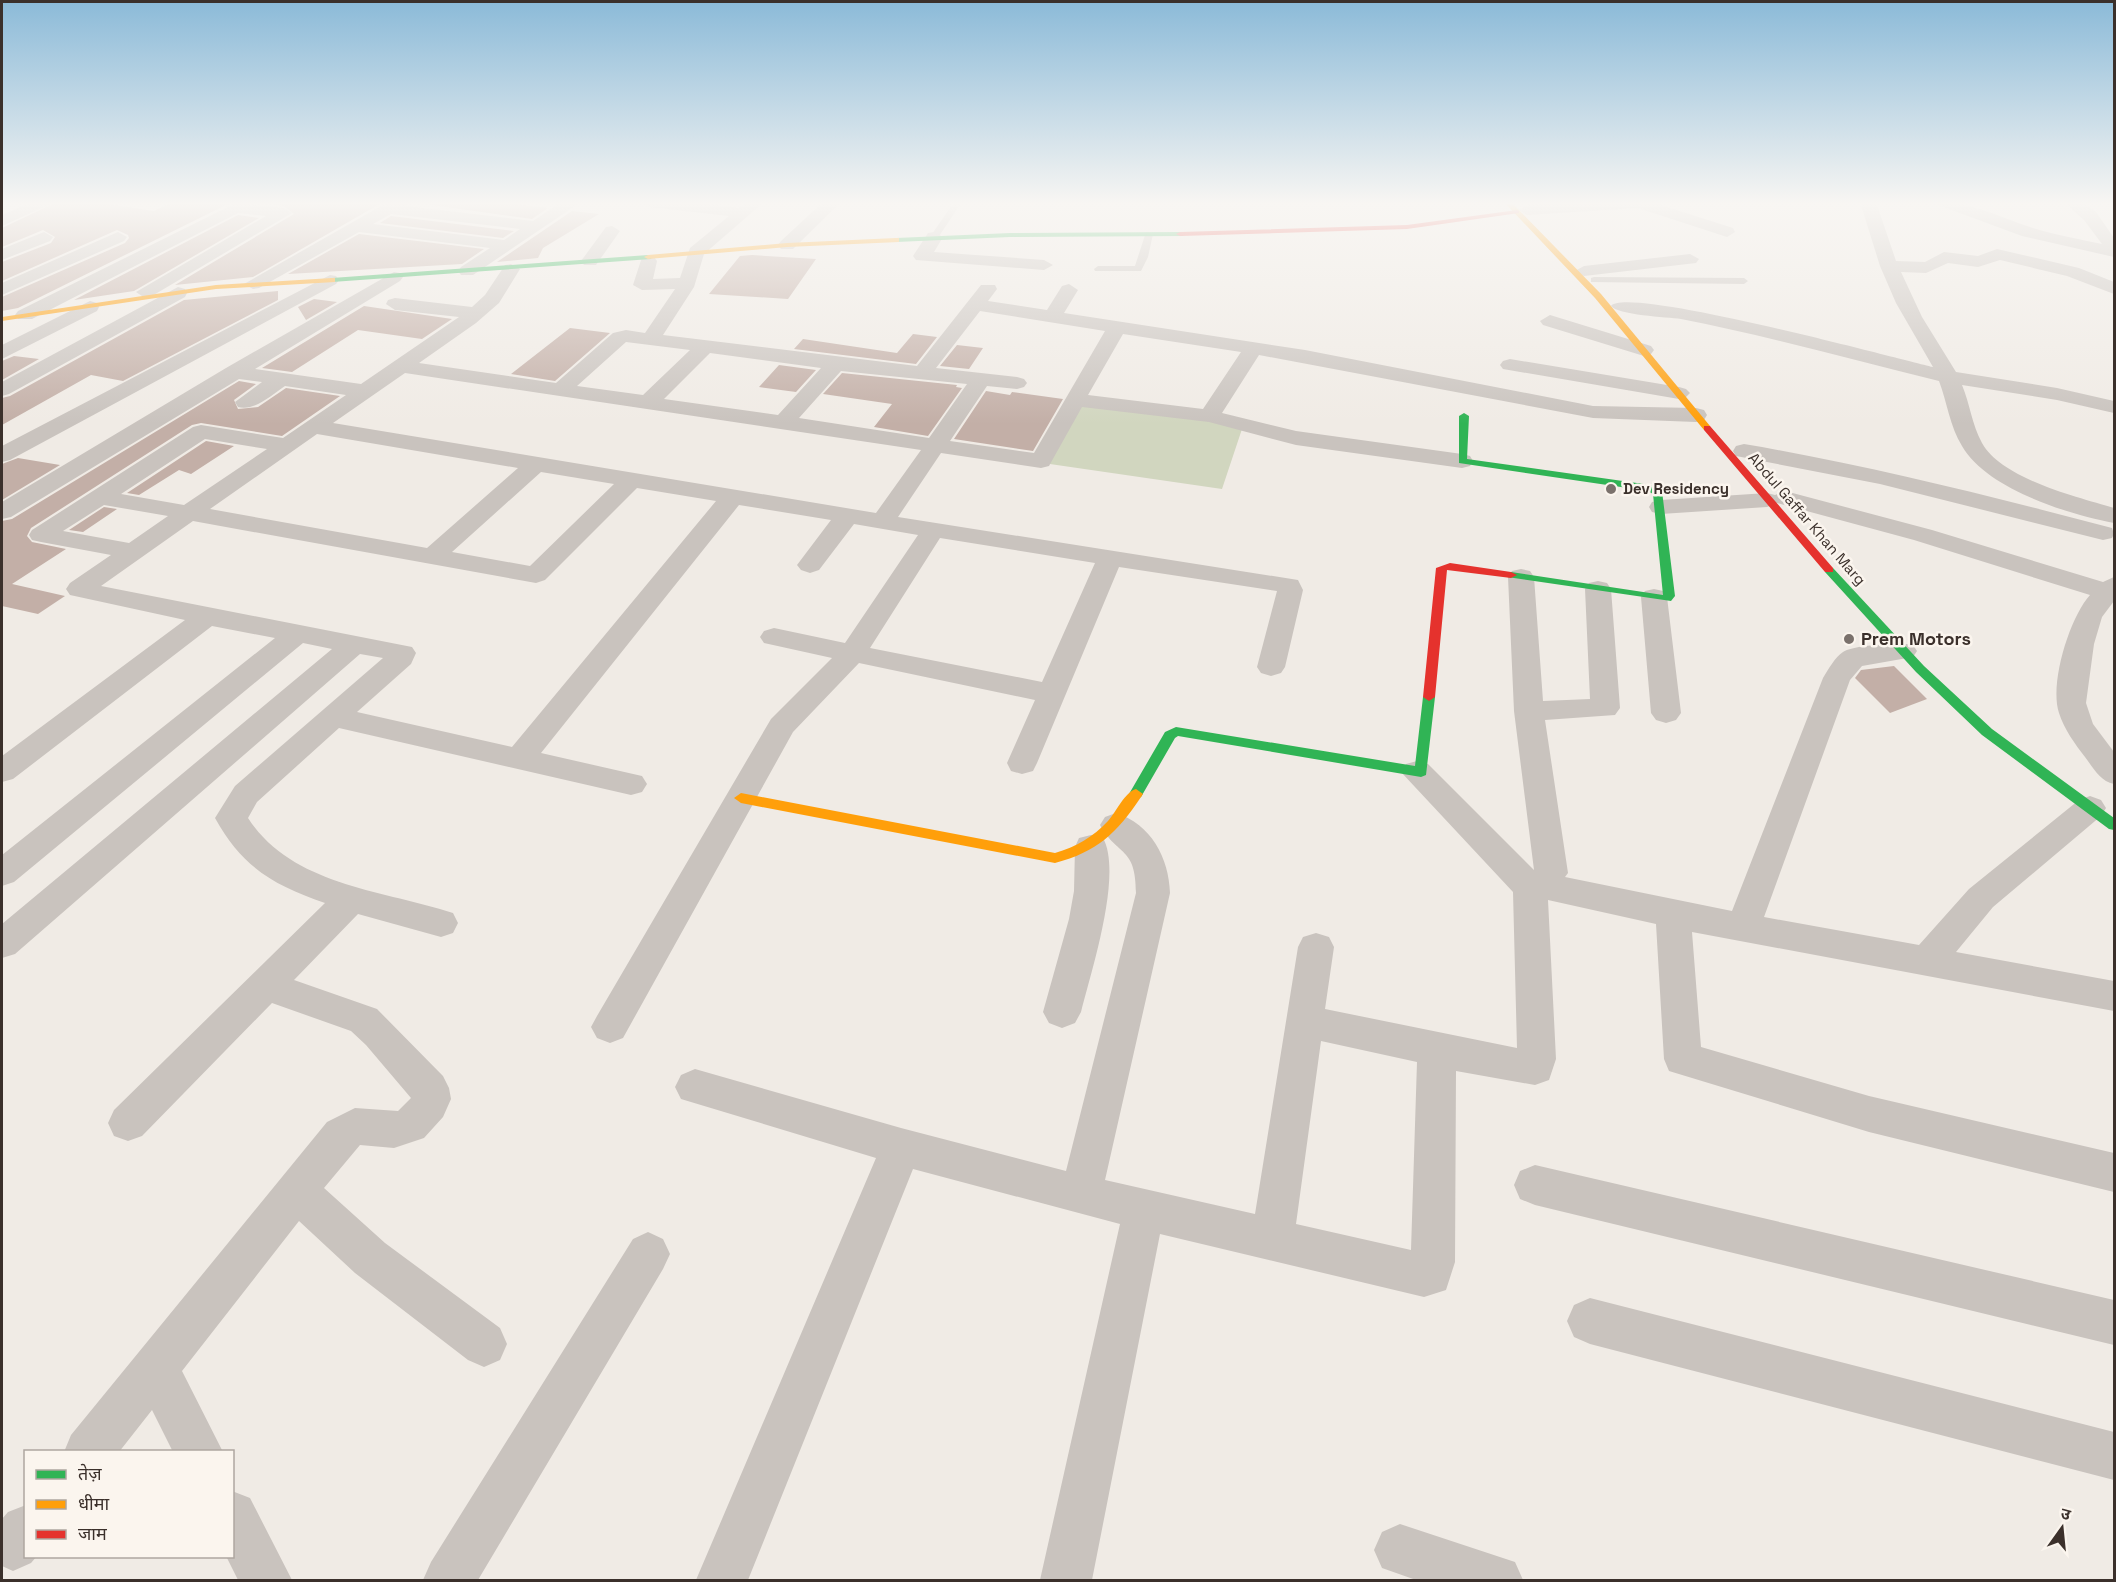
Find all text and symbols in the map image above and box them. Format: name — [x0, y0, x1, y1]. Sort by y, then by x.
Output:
street label: Abdul Gaffar Khan Marg — [1745, 448, 1870, 589]
place label: Dev Residency — [1623, 479, 1729, 498]
marker: Dev Residency — [1604, 482, 1618, 496]
place label: Prem Motors — [1861, 627, 1971, 650]
marker: Prem Motors — [1842, 632, 1856, 646]
legend — [24, 1450, 234, 1558]
text: तेज़ — [78, 1462, 102, 1485]
text: धीमा — [78, 1492, 109, 1515]
north arrow — [2032, 1498, 2092, 1558]
text: उ — [2059, 1503, 2074, 1526]
text: जाम — [78, 1522, 108, 1545]

